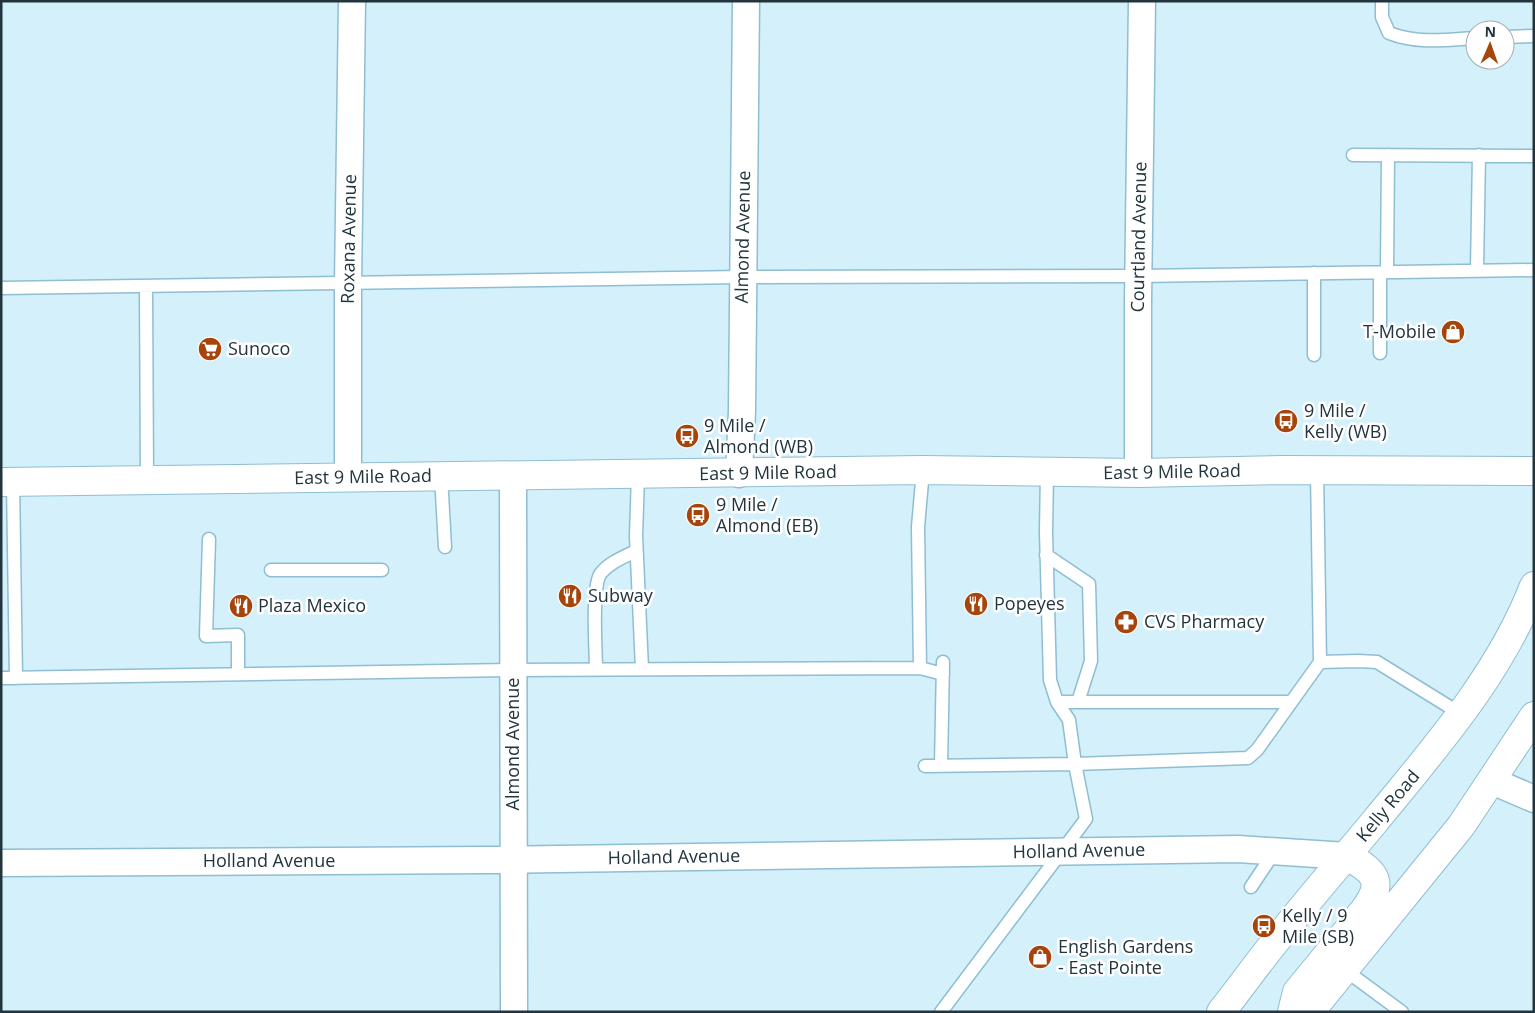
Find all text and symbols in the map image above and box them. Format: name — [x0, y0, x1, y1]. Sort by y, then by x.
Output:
north arrow — [1465, 20, 1515, 70]
text: N — [1484, 22, 1496, 41]
street label: Courtland Avenue — [1125, 161, 1151, 313]
street label: Almond Avenue — [729, 170, 755, 304]
street label: Roxana Avenue — [335, 174, 361, 304]
place label: T-Mobile — [1363, 319, 1436, 343]
shop icon: T-Mobile — [1440, 319, 1466, 345]
supermarket icon: Sunoco — [197, 336, 223, 362]
place label: Sunoco — [228, 336, 290, 360]
place label: 9 Mile / Kelly (WB) — [1304, 398, 1387, 443]
bus stop icon: 9 Mile / Kelly (WB) — [1273, 408, 1299, 434]
place label: 9 Mile / Almond (WB) — [704, 413, 813, 458]
bus stop icon: 9 Mile / Almond (WB) — [674, 423, 700, 449]
street label: East 9 Mile Road — [1103, 458, 1241, 484]
street label: East 9 Mile Road — [699, 459, 837, 485]
street label: East 9 Mile Road — [294, 463, 432, 489]
place label: 9 Mile / Almond (EB) — [716, 492, 818, 537]
bus stop icon: 9 Mile / Almond (EB) — [685, 502, 711, 528]
restaurant icon: Subway — [557, 583, 583, 609]
place label: Subway — [588, 583, 654, 607]
restaurant icon: Popeyes — [963, 591, 989, 617]
place label: Popeyes — [994, 591, 1064, 615]
restaurant icon: Plaza Mexico — [228, 593, 254, 619]
place label: Plaza Mexico — [258, 593, 366, 617]
pharmacy icon: CVS Pharmacy — [1113, 609, 1139, 635]
place label: CVS Pharmacy — [1144, 609, 1265, 633]
street label: Almond Avenue — [500, 678, 524, 810]
street label: Kelly Road — [1350, 764, 1424, 846]
street label: Holland Avenue — [1012, 837, 1145, 863]
street label: Holland Avenue — [607, 843, 740, 869]
street label: Holland Avenue — [203, 848, 335, 872]
place label: Kelly / 9 Mile (SB) — [1282, 903, 1354, 948]
bus stop icon: Kelly / 9 Mile (SB) — [1251, 913, 1277, 939]
place label: English Gardens - East Pointe — [1058, 934, 1193, 979]
shop icon: English Gardens - East Pointe — [1027, 944, 1053, 970]

